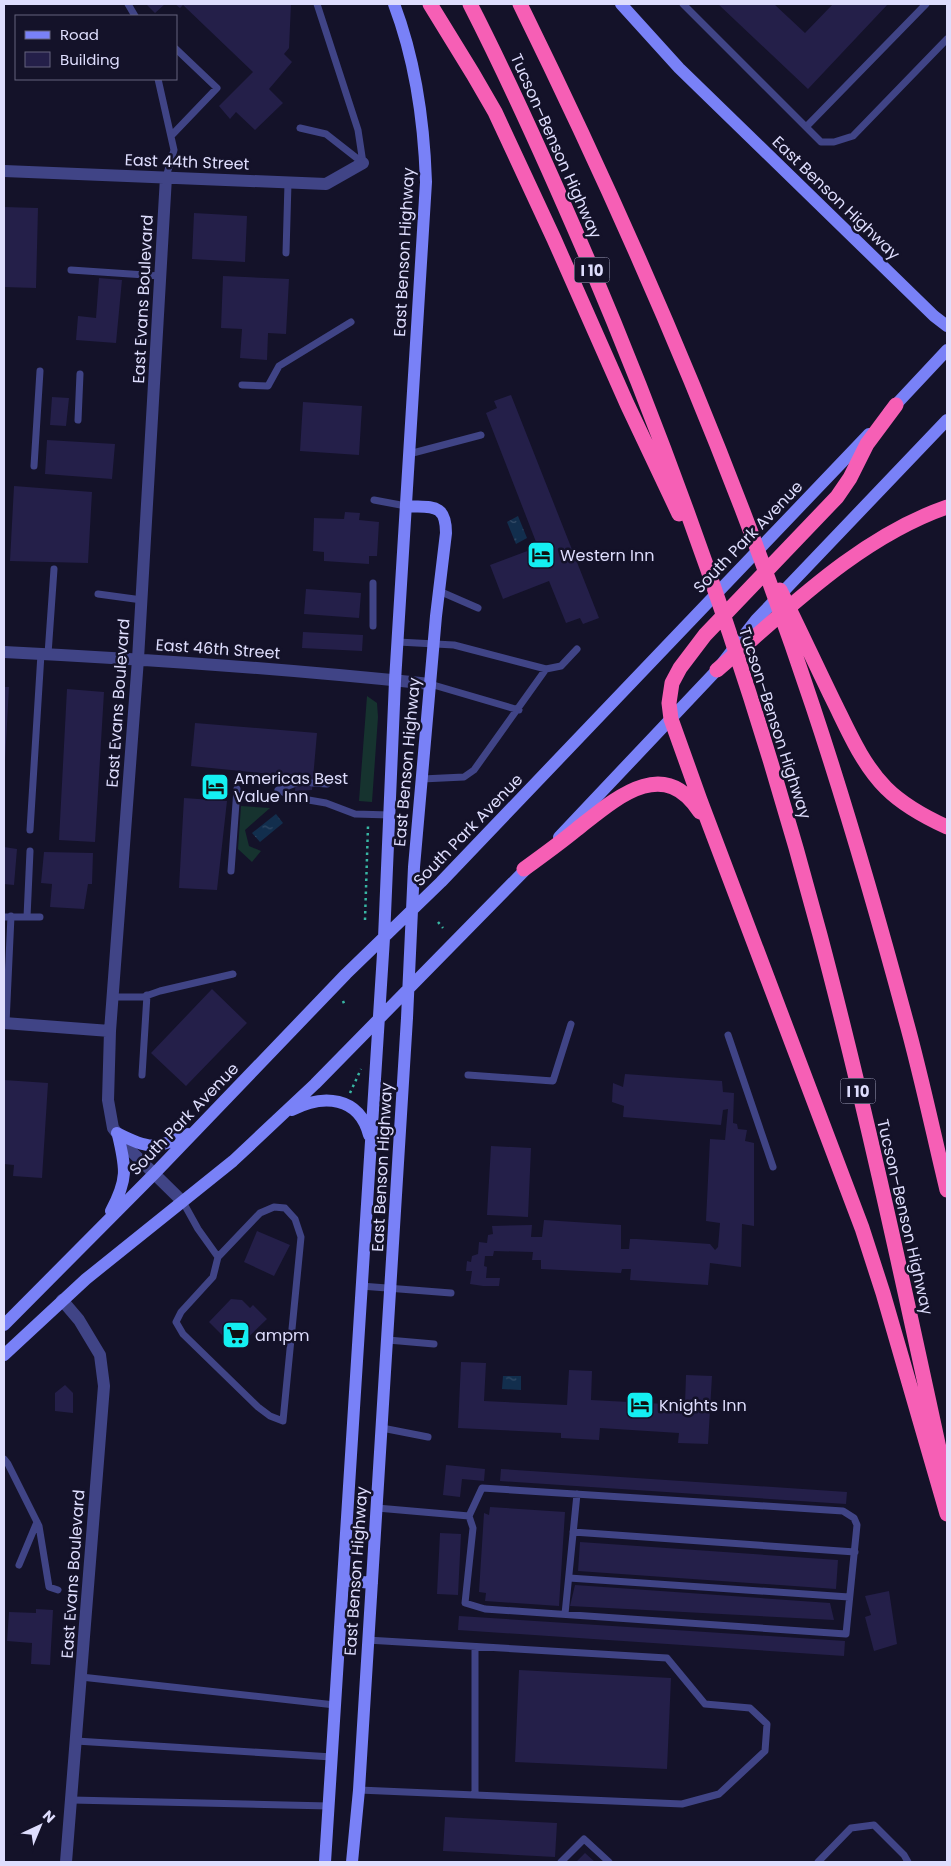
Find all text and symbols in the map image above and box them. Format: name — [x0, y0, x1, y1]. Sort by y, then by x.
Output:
legend — [15, 15, 178, 80]
text: Road — [60, 24, 99, 45]
text: Building — [60, 49, 120, 70]
street label: Tucson–Benson Highway — [505, 50, 607, 242]
street label: East Benson Highway — [767, 131, 905, 265]
street label: East 44th Street — [124, 148, 250, 176]
street label: East Benson Highway — [388, 167, 420, 337]
street label: East Evans Boulevard — [127, 214, 159, 384]
road number: I 10 — [574, 258, 610, 282]
street label: South Park Avenue — [688, 475, 808, 599]
hotel icon: Western Inn — [526, 540, 556, 570]
place label: Western Inn — [560, 544, 655, 567]
street label: East Evans Boulevard — [101, 618, 135, 788]
street label: Tucson–Benson Highway — [733, 624, 817, 822]
street label: East 46th Street — [155, 633, 281, 665]
street label: East Benson Highway — [388, 677, 426, 847]
place label: Americas Best Value Inn — [234, 767, 348, 808]
street label: South Park Avenue — [408, 768, 528, 892]
hotel icon: Americas Best Value Inn — [200, 772, 230, 802]
street label: South Park Avenue — [124, 1057, 244, 1181]
road number: I 10 — [840, 1078, 876, 1104]
street label: East Benson Highway — [366, 1082, 398, 1252]
street label: Tucson–Benson Highway — [871, 1117, 939, 1317]
supermarket icon: ampm — [221, 1320, 251, 1350]
place label: ampm — [255, 1324, 310, 1347]
hotel icon: Knights Inn — [625, 1390, 655, 1420]
place label: Knights Inn — [659, 1394, 747, 1417]
street label: East Benson Highway — [339, 1486, 373, 1656]
street label: East Evans Boulevard — [56, 1489, 90, 1659]
north arrow — [15, 1801, 65, 1851]
text: N — [38, 1806, 60, 1827]

